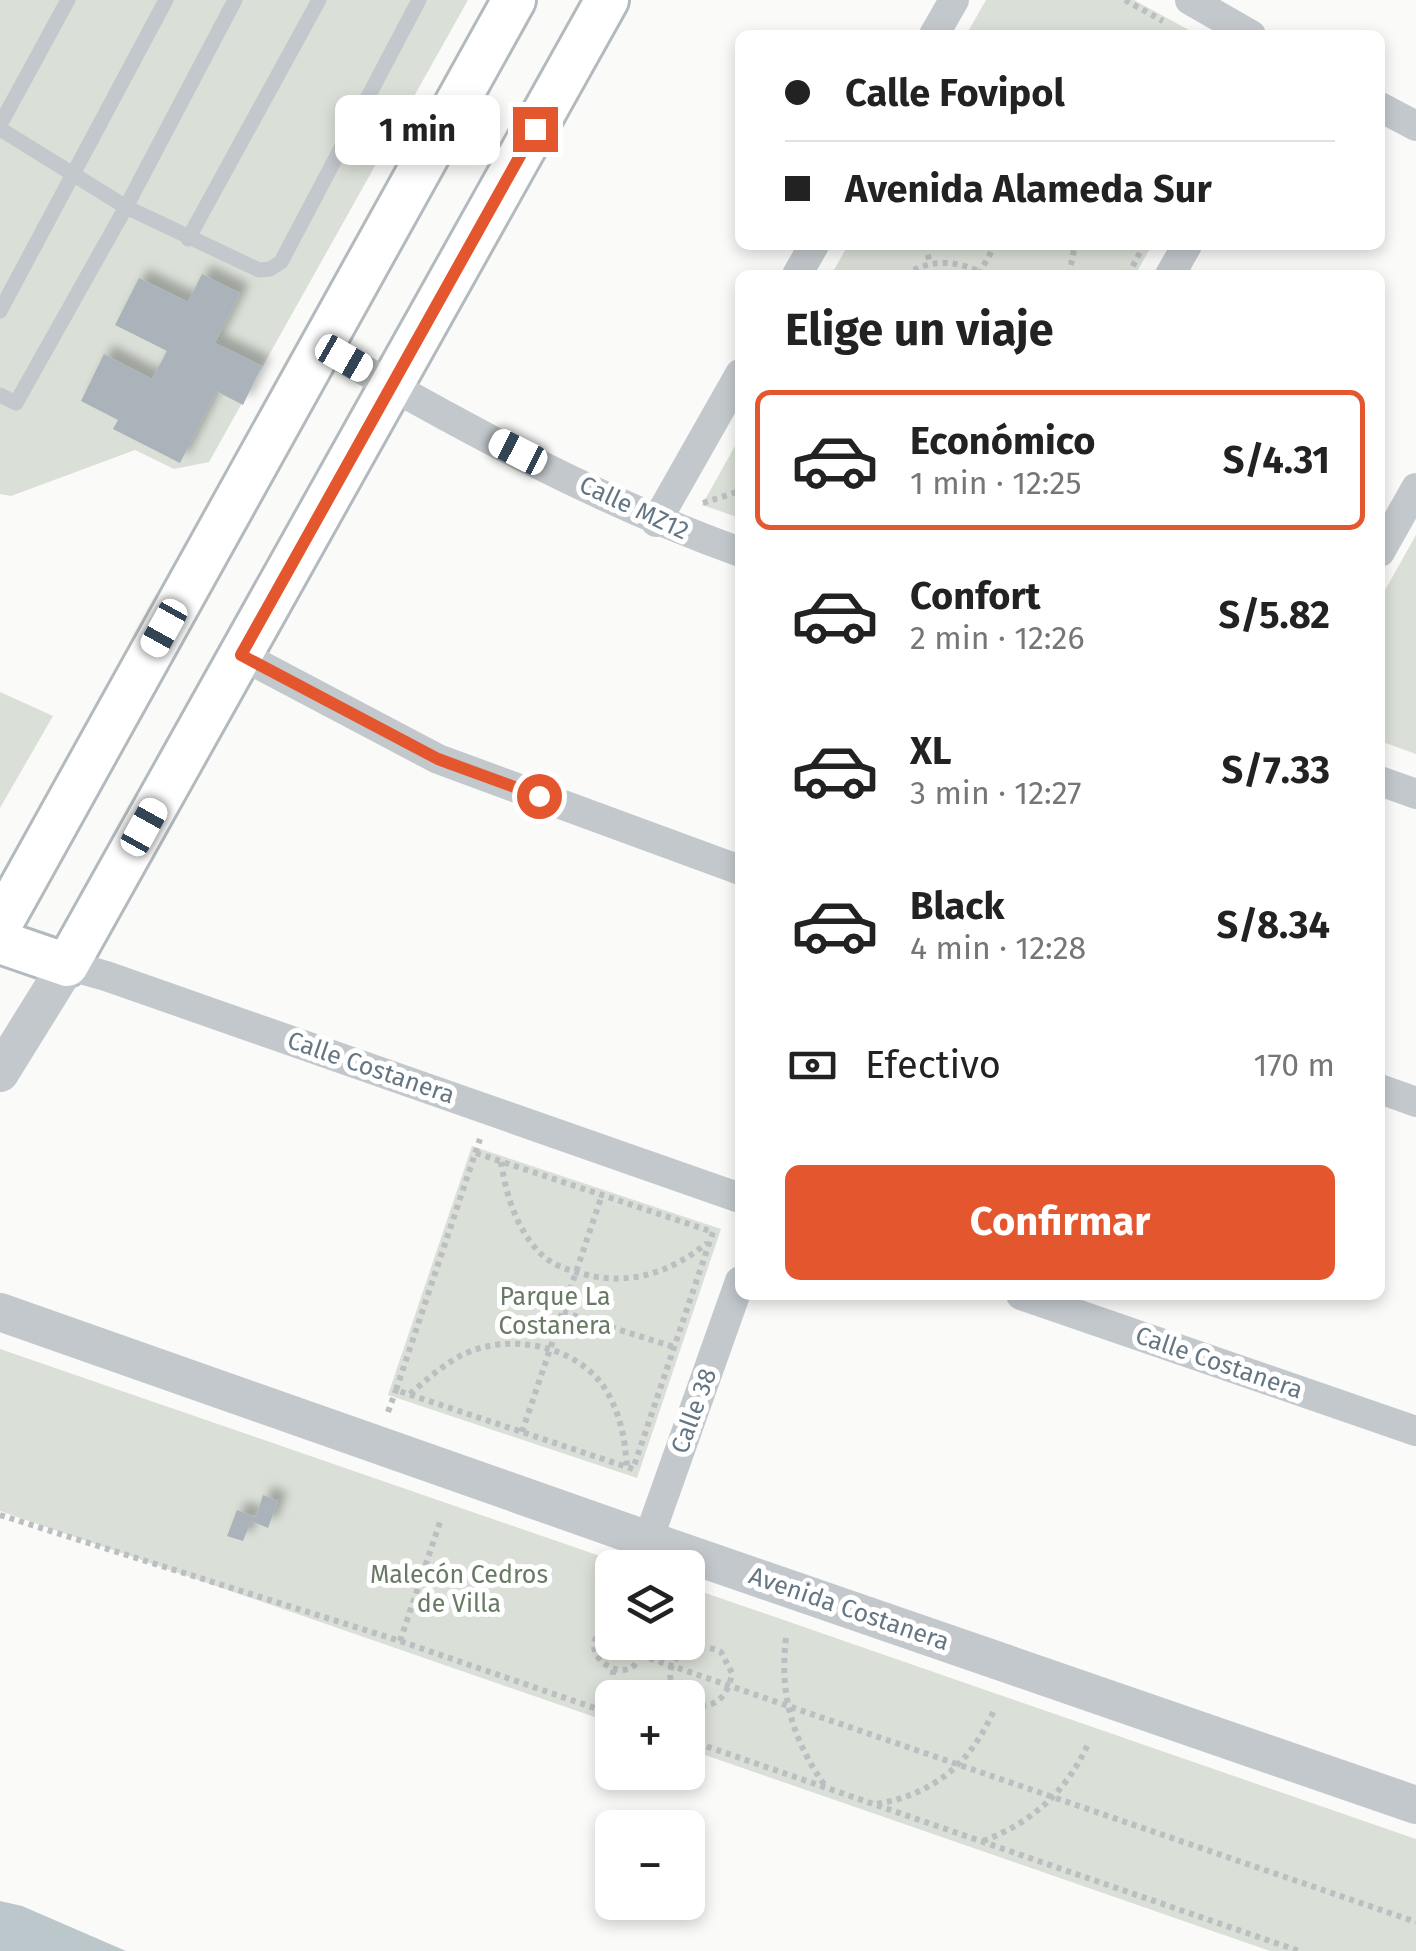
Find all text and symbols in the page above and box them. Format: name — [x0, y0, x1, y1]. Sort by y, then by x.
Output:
text: Calle Fovipol — [845, 70, 1065, 116]
callout: 1 min — [335, 94, 500, 164]
route end — [513, 107, 558, 152]
text: 1 min — [379, 111, 456, 149]
text: Avenida Alameda Sur — [845, 166, 1212, 212]
text: Elige un viaje — [785, 303, 1053, 357]
car — [311, 330, 377, 386]
icon: car — [790, 415, 880, 505]
text: Económico — [910, 418, 1095, 464]
car — [484, 425, 552, 479]
text: S/4.31 — [1223, 437, 1330, 483]
text: 1 min · 12:25 — [910, 464, 1081, 502]
street label: Calle MZ12 — [575, 470, 693, 546]
icon: car — [790, 570, 880, 660]
text: Confort — [910, 573, 1040, 619]
text: S/5.82 — [1218, 592, 1330, 638]
car — [136, 594, 192, 662]
text: 2 min · 12:26 — [910, 619, 1084, 657]
icon: car — [790, 725, 880, 815]
text: XL — [910, 728, 952, 774]
text: S/7.33 — [1221, 747, 1330, 793]
route start — [517, 774, 562, 819]
text: 3 min · 12:27 — [910, 774, 1081, 812]
car — [116, 793, 172, 861]
icon: car — [790, 880, 880, 970]
text: Black — [910, 883, 1005, 929]
text: S/8.34 — [1216, 902, 1330, 948]
text: 4 min · 12:28 — [910, 929, 1086, 967]
street label: Calle Costanera — [283, 1025, 459, 1111]
icon: cash — [785, 1038, 840, 1093]
text: Efectivo — [865, 1042, 1001, 1088]
text: 170 m — [1254, 1046, 1335, 1084]
button: Confirmar — [785, 1165, 1335, 1280]
park label: Parque La Costanera — [499, 1282, 611, 1341]
street label: Calle Costanera — [1131, 1320, 1307, 1406]
street label: Calle 38 — [665, 1364, 723, 1458]
map controls — [595, 1550, 705, 1920]
button: layers — [595, 1550, 705, 1660]
park label: Malecón Cedros de Villa — [370, 1560, 548, 1619]
street label: Avenida Costanera — [745, 1561, 953, 1657]
button: + — [595, 1680, 705, 1790]
button: − — [595, 1810, 705, 1920]

